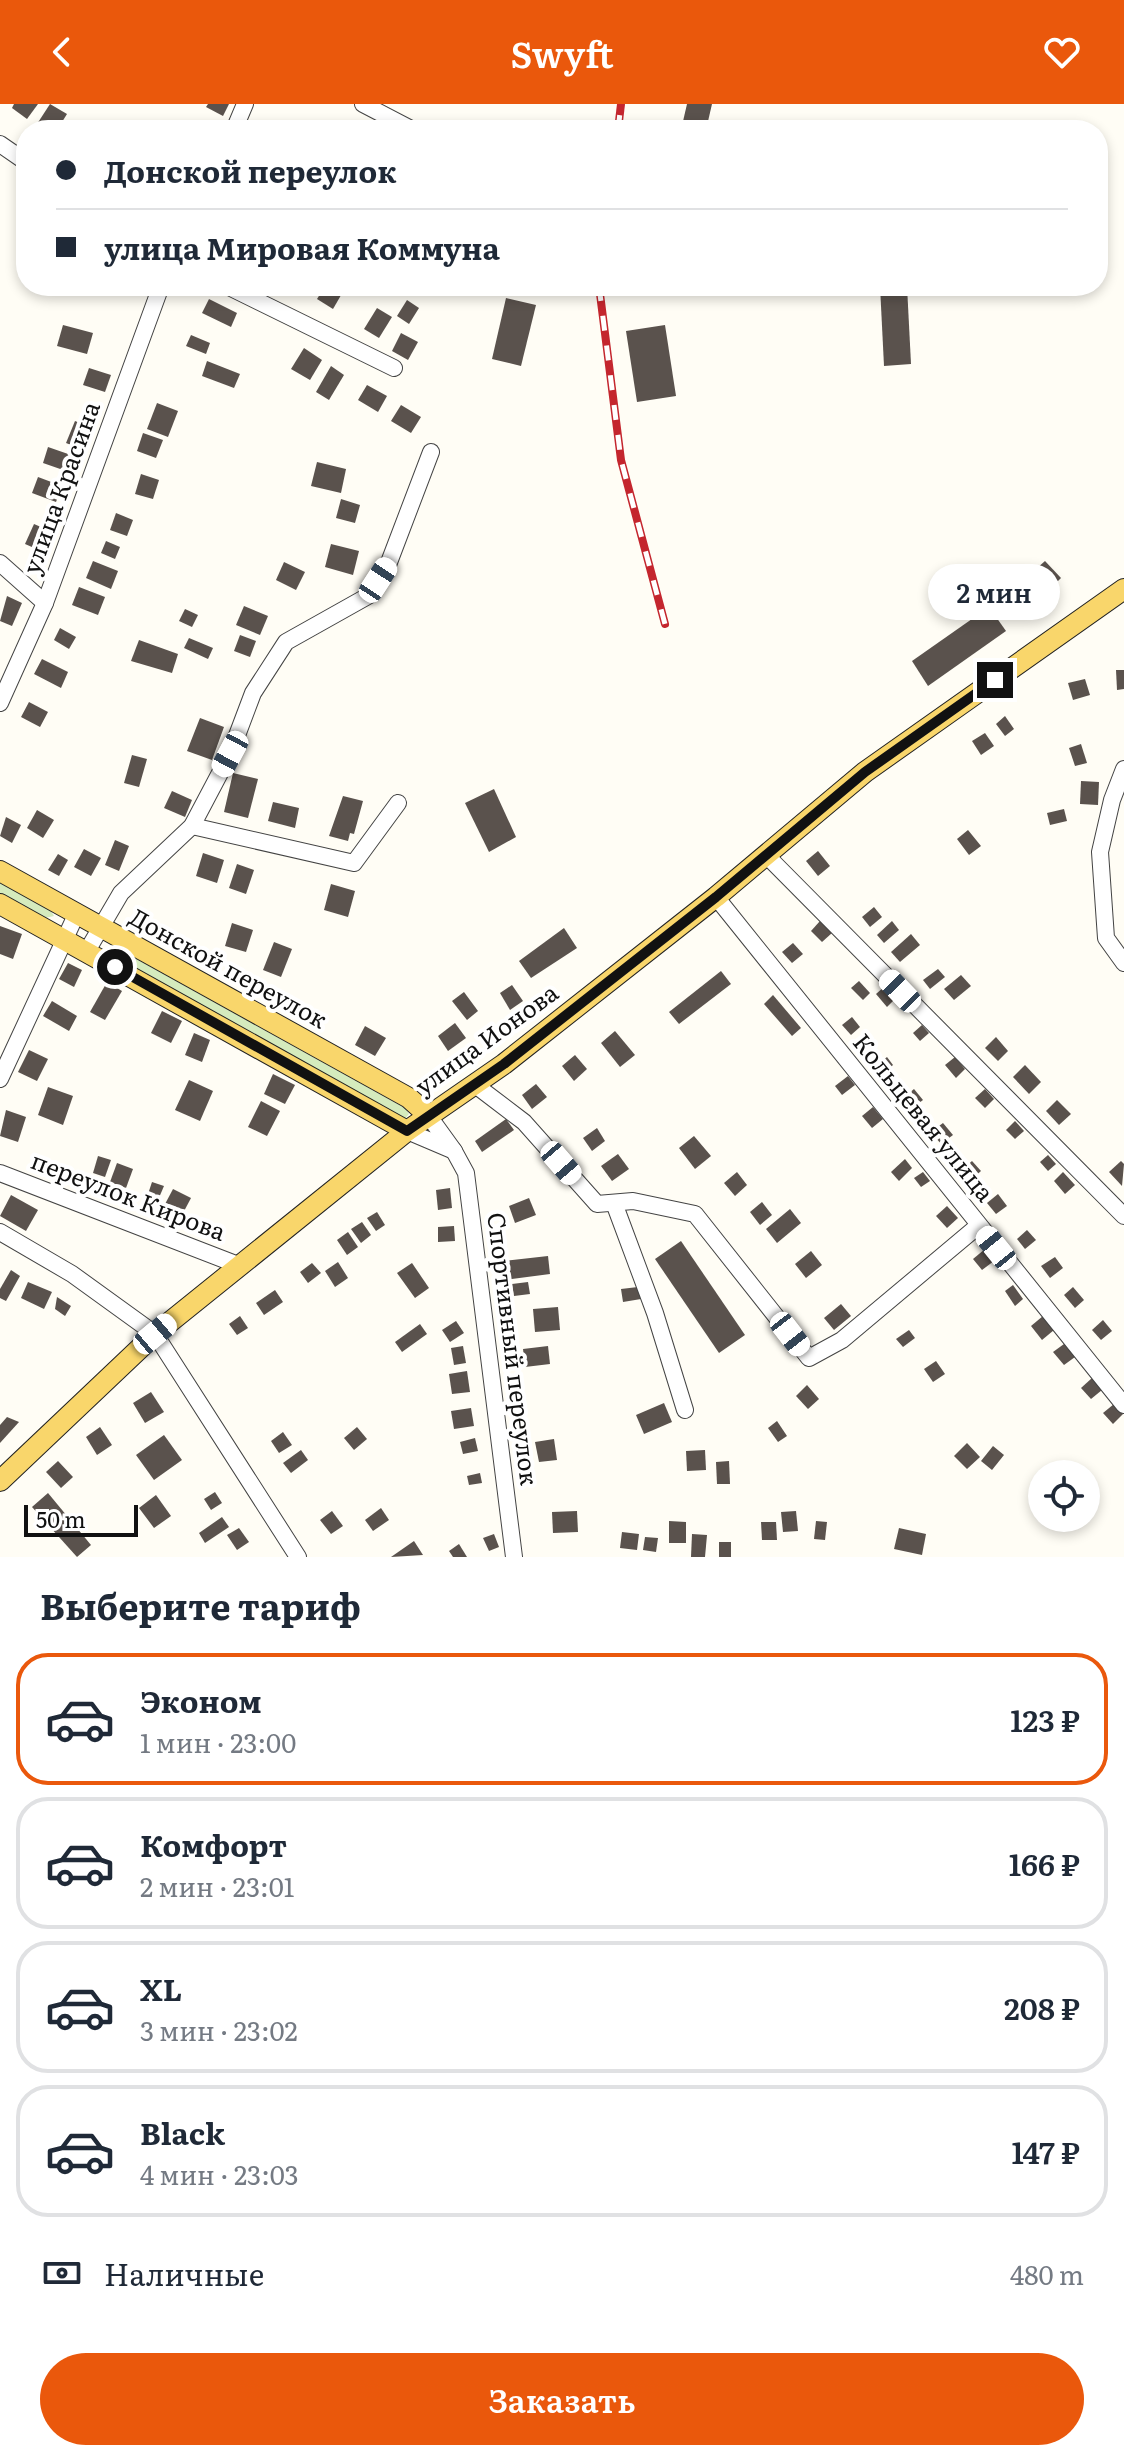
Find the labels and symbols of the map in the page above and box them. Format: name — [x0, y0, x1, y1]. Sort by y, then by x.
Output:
street label: улица Красина — [12, 396, 107, 578]
car — [355, 553, 401, 607]
callout: 2 мин — [929, 564, 1061, 620]
route end — [977, 662, 1013, 698]
car — [208, 727, 252, 781]
street label: Донской переулок — [124, 898, 334, 1036]
route start — [97, 949, 133, 985]
car — [875, 965, 925, 1017]
street label: улица Ионова — [407, 974, 564, 1102]
street label: Кольцевая улица — [846, 1025, 1004, 1208]
car — [536, 1137, 586, 1189]
street label: переулок Кирова — [26, 1141, 231, 1248]
street label: Спортивный переулок — [480, 1210, 549, 1487]
car — [972, 1222, 1020, 1274]
car — [766, 1308, 814, 1360]
car — [129, 1309, 181, 1359]
scale bar — [24, 1501, 138, 1537]

